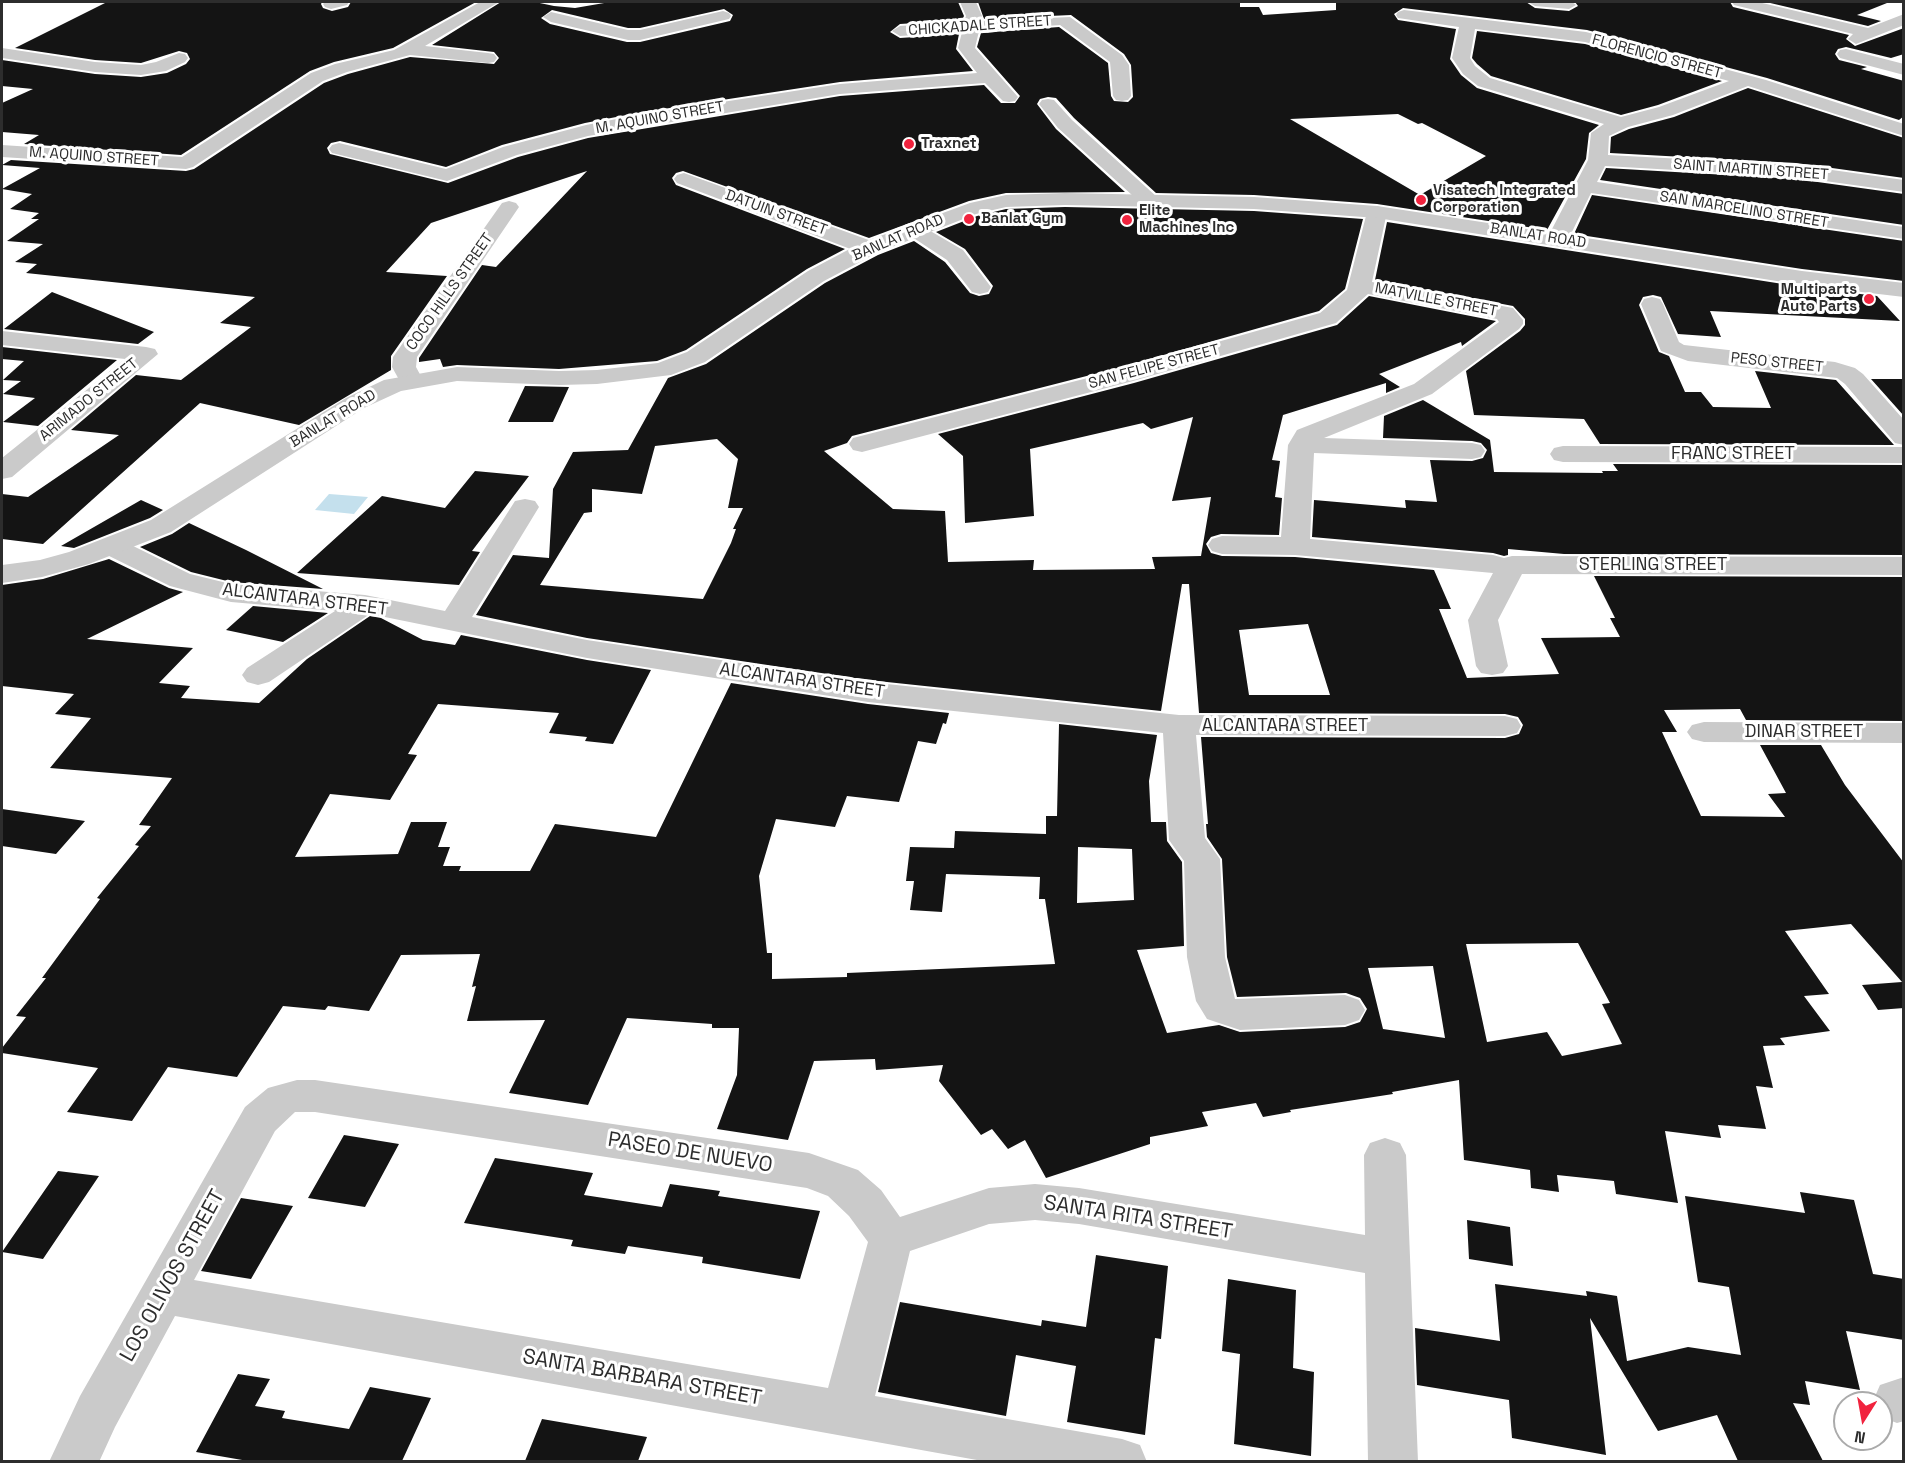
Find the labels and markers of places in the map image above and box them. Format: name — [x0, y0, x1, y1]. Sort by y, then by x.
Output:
place label: Traxnet — [921, 135, 977, 153]
marker: Traxnet — [902, 137, 916, 151]
place label: Visatech Integrated Corporation — [1433, 182, 1576, 217]
marker: Visatech Integrated Corporation — [1414, 193, 1428, 207]
place label: Elite Machines Inc — [1139, 202, 1234, 237]
place label: Banlat Gym — [981, 210, 1064, 228]
marker: Banlat Gym — [962, 212, 976, 226]
marker: Elite Machines Inc — [1120, 213, 1134, 227]
place label: Multiparts Auto Parts — [1780, 281, 1857, 316]
marker: Multiparts Auto Parts — [1862, 292, 1876, 306]

